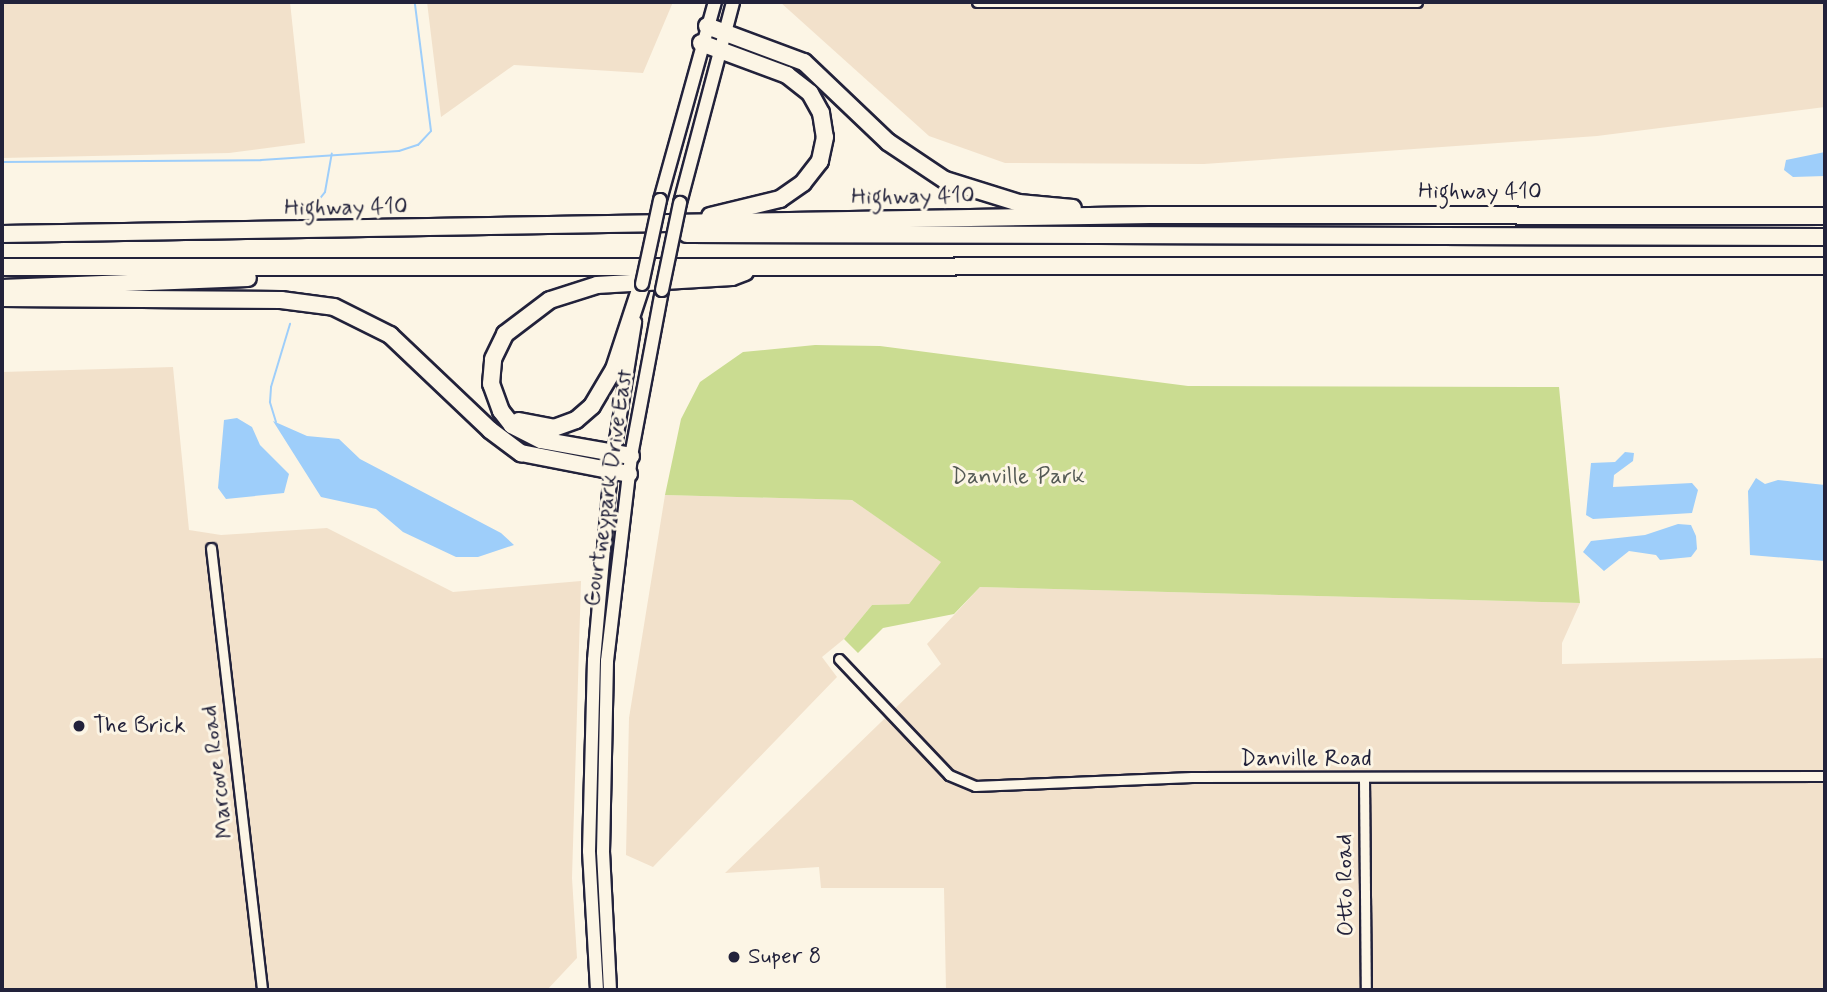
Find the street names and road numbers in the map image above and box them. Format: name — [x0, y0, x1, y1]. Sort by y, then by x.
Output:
street label: Highway 410 — [1418, 178, 1542, 206]
street label: Highway 410 — [851, 182, 975, 212]
street label: Highway 410 — [284, 193, 408, 223]
street label: Courtneypark Drive East — [579, 369, 639, 607]
street label: Marcove Road — [196, 705, 240, 839]
street label: Danville Road — [1241, 745, 1371, 773]
street label: Otto Road — [1331, 835, 1361, 935]

